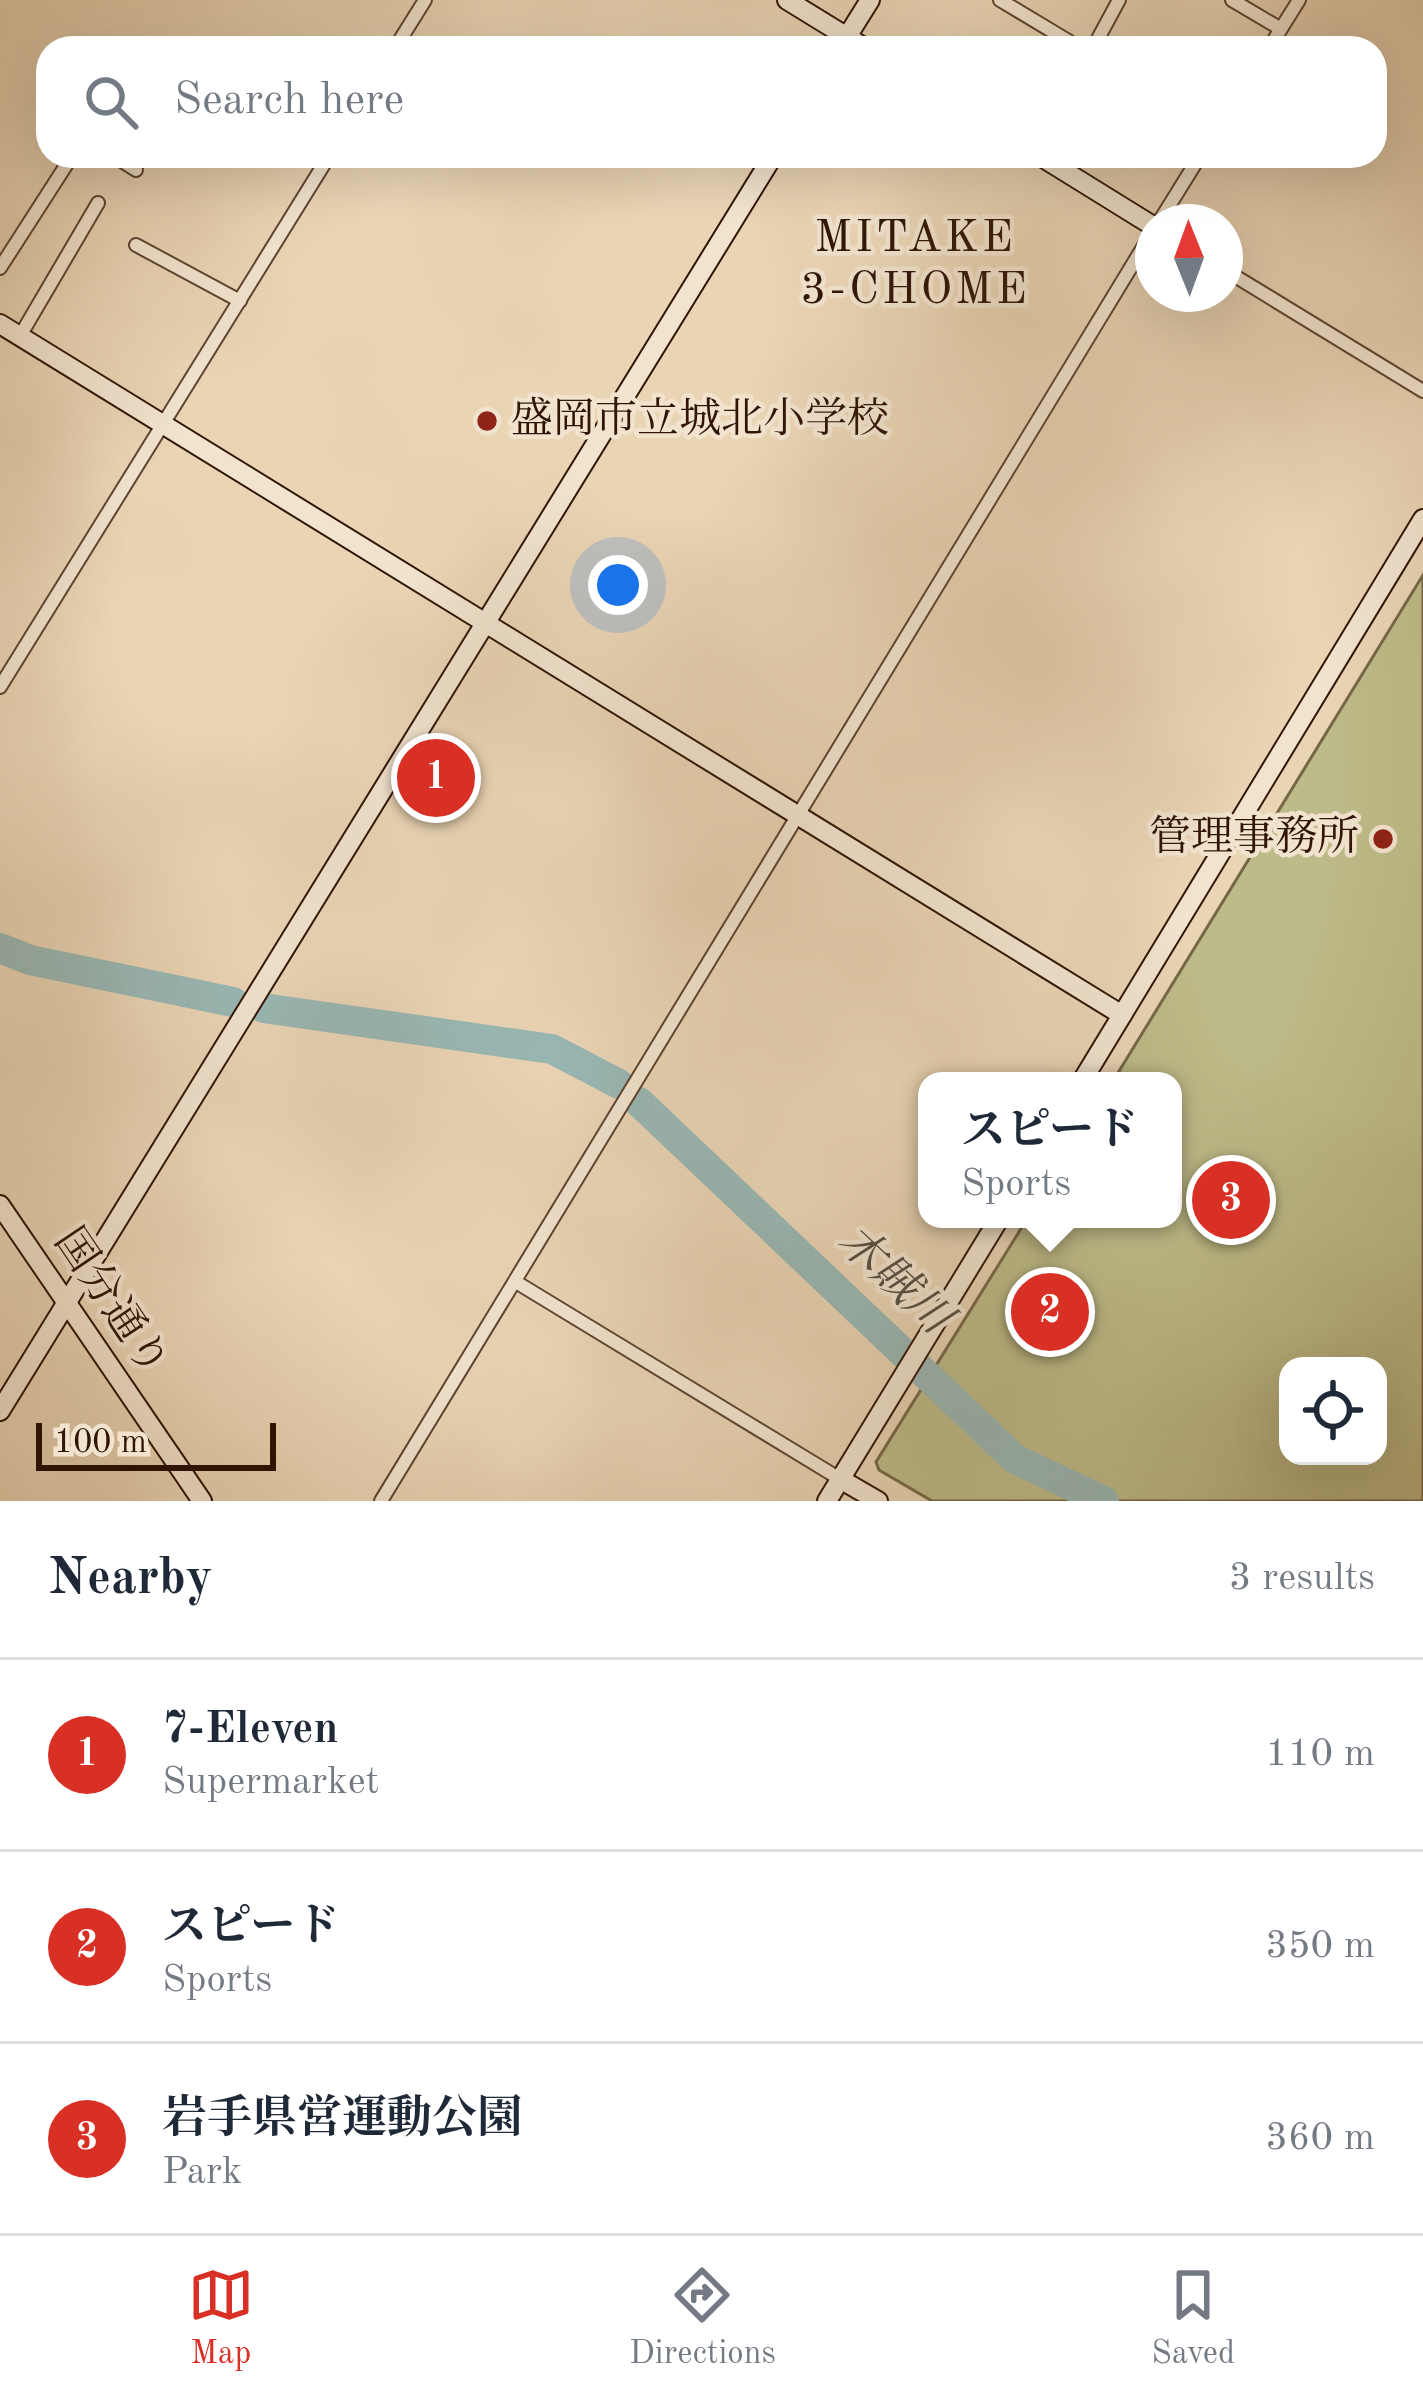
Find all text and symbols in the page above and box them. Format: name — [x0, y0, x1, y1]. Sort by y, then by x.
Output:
search box — [36, 36, 1387, 168]
icon: search — [78, 69, 144, 135]
text: Search here — [174, 79, 404, 124]
north arrow — [1135, 204, 1243, 312]
district label: MITAKE 3-CHOME — [800, 217, 1030, 314]
place label: 盛岡市立城北小学校 — [511, 396, 889, 442]
marker: 盛岡市立城北小学校 — [474, 408, 500, 434]
your location — [588, 555, 648, 615]
pin: 1 — [397, 733, 475, 823]
place label: 管理事務所 — [1149, 814, 1359, 860]
marker: 管理事務所 — [1370, 826, 1396, 852]
popup — [918, 1072, 1182, 1228]
text: スピード — [961, 1110, 1139, 1155]
pin: 3 — [1192, 1155, 1270, 1245]
text: Sports — [961, 1165, 1071, 1204]
water label: 木賊川 — [828, 1216, 964, 1347]
street label: 国分通り — [46, 1219, 178, 1384]
pin: 2 — [1011, 1267, 1089, 1357]
map controls — [1279, 1357, 1387, 1465]
button: locate — [1279, 1357, 1387, 1465]
scale bar — [36, 1417, 276, 1470]
text: 100 m — [54, 1427, 147, 1460]
text: Nearby — [48, 1554, 213, 1605]
text: 3 results — [1229, 1559, 1375, 1598]
text: 7-Eleven — [162, 1708, 339, 1753]
text: 1 — [76, 1735, 98, 1774]
text: 110 m — [1265, 1735, 1375, 1774]
text: Supermarket — [162, 1763, 379, 1802]
text: スピード — [162, 1906, 340, 1951]
text: 2 — [76, 1927, 98, 1966]
text: 350 m — [1265, 1927, 1375, 1966]
text: Sports — [162, 1961, 272, 2000]
text: 岩手県営運動公園 — [162, 2098, 522, 2143]
text: 3 — [76, 2119, 98, 2158]
text: 360 m — [1265, 2119, 1375, 2158]
text: Park — [162, 2153, 242, 2192]
tab: Map — [188, 2262, 254, 2375]
tab: Directions — [629, 2262, 776, 2375]
tab: Saved — [1151, 2262, 1235, 2375]

